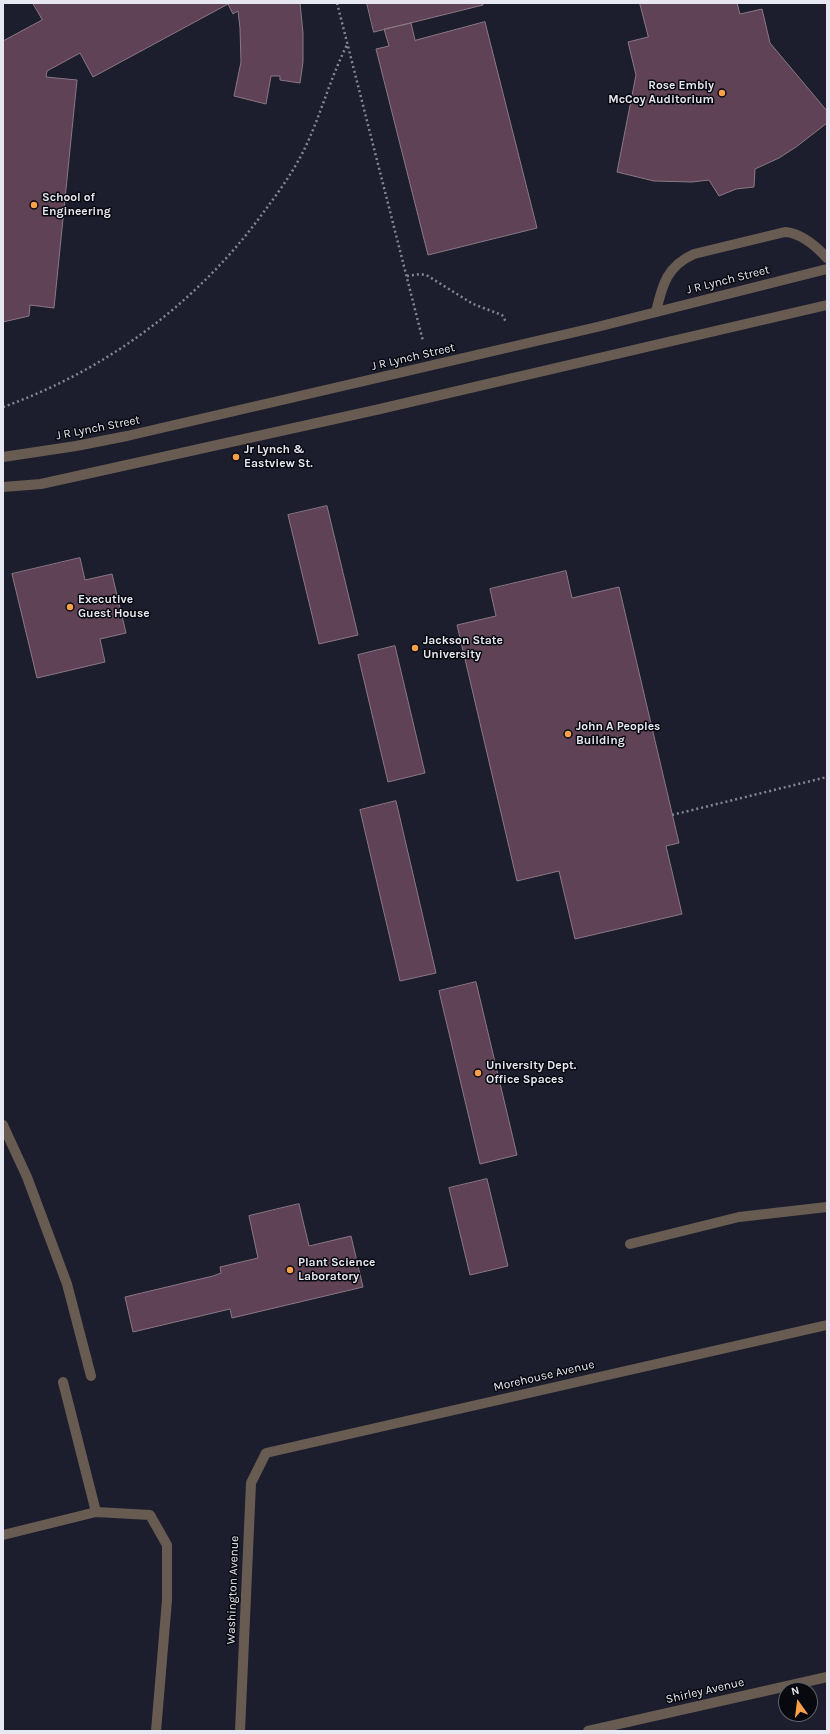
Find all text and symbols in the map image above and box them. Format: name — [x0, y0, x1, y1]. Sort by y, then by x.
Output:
place label: Rose Embly McCoy Auditorium — [608, 79, 714, 107]
marker: Rose Embly McCoy Auditorium — [717, 88, 727, 98]
place label: School of Engineering — [42, 191, 111, 219]
marker: School of Engineering — [29, 200, 39, 210]
street label: J R Lynch Street — [685, 263, 771, 297]
street label: J R Lynch Street — [370, 340, 456, 374]
street label: J R Lynch Street — [55, 413, 141, 443]
place label: Jr Lynch & Eastview St. — [244, 443, 313, 471]
marker: Jr Lynch & Eastview St. — [231, 452, 241, 462]
place label: Executive Guest House — [78, 593, 150, 621]
marker: Executive Guest House — [65, 602, 75, 612]
place label: Jackson State University — [423, 634, 503, 662]
marker: Jackson State University — [410, 643, 420, 653]
place label: John A Peoples Building — [576, 720, 660, 748]
marker: John A Peoples Building — [563, 729, 573, 739]
place label: University Dept. Office Spaces — [486, 1059, 576, 1087]
marker: University Dept. Office Spaces — [473, 1068, 483, 1078]
place label: Plant Science Laboratory — [298, 1256, 375, 1284]
marker: Plant Science Laboratory — [285, 1265, 295, 1275]
street label: Morehouse Avenue — [492, 1357, 596, 1395]
street label: Washington Avenue — [224, 1535, 242, 1645]
street label: Shirley Avenue — [664, 1675, 746, 1707]
north arrow — [778, 1682, 818, 1722]
text: N — [790, 1684, 801, 1698]

